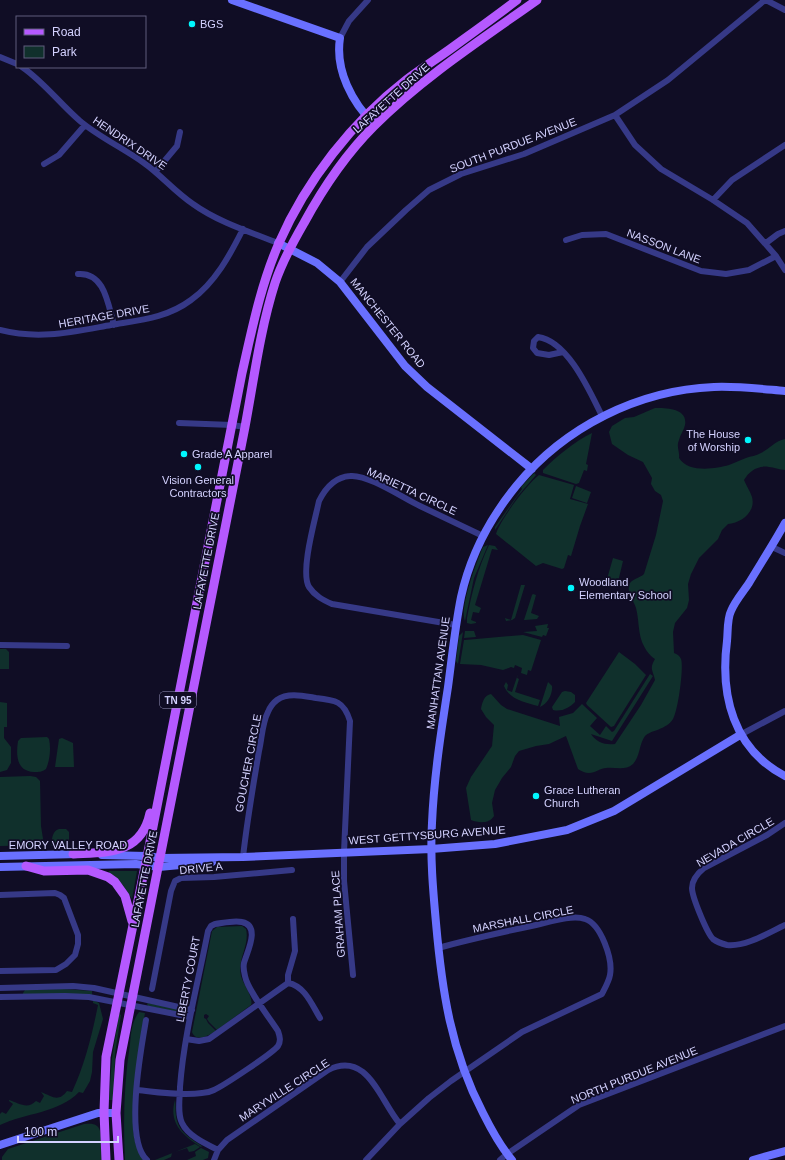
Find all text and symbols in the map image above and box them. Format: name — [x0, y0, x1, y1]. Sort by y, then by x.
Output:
legend — [16, 16, 146, 68]
place label: BGS — [200, 18, 223, 30]
marker: BGS — [187, 19, 197, 29]
text: Road — [52, 25, 81, 39]
text: Park — [52, 45, 78, 59]
street label: LAFAYETTE DRIVE — [350, 61, 432, 135]
street label: HENDRIX DRIVE — [91, 114, 169, 172]
street label: SOUTH PURDUE AVENUE — [448, 115, 578, 175]
street label: NASSON LANE — [625, 226, 703, 266]
street label: MANCHESTER ROAD — [348, 276, 428, 370]
street label: HERITAGE DRIVE — [58, 302, 150, 330]
place label: The House of Worship — [686, 428, 740, 453]
marker: The House of Worship — [743, 435, 753, 445]
place label: Grade A Apparel — [192, 448, 272, 460]
marker: Grade A Apparel — [179, 449, 189, 459]
marker: Vision General Contractors — [193, 462, 203, 472]
street label: MARIETTA CIRCLE — [365, 465, 459, 517]
place label: Vision General Contractors — [162, 474, 234, 499]
street label: LAFAYETTE DRIVE — [191, 512, 221, 610]
place label: Woodland Elementary School — [579, 576, 671, 601]
marker: Woodland Elementary School — [566, 583, 576, 593]
street label: MANHATTAN AVENUE — [424, 616, 452, 730]
road number: TN 95 — [160, 692, 196, 708]
street label: GOUCHER CIRCLE — [233, 713, 263, 813]
place label: Grace Lutheran Church — [544, 784, 620, 809]
marker: Grace Lutheran Church — [531, 791, 541, 801]
street label: NEVADA CIRCLE — [694, 815, 776, 869]
street label: WEST GETTYSBURG AVENUE — [348, 824, 506, 846]
street label: LAFAYETTE DRIVE — [129, 830, 159, 928]
street label: EMORY VALLEY ROAD — [9, 839, 127, 851]
street label: DRIVE A — [179, 860, 224, 876]
street label: GRAHAM PLACE — [329, 870, 347, 958]
street label: MARSHALL CIRCLE — [472, 903, 574, 935]
street label: LIBERTY COURT — [174, 935, 202, 1023]
street label: NORTH PURDUE AVENUE — [569, 1044, 699, 1106]
street label: MARYVILLE CIRCLE — [237, 1056, 331, 1124]
scale bar — [18, 1118, 118, 1144]
text: 100 m — [24, 1125, 57, 1139]

